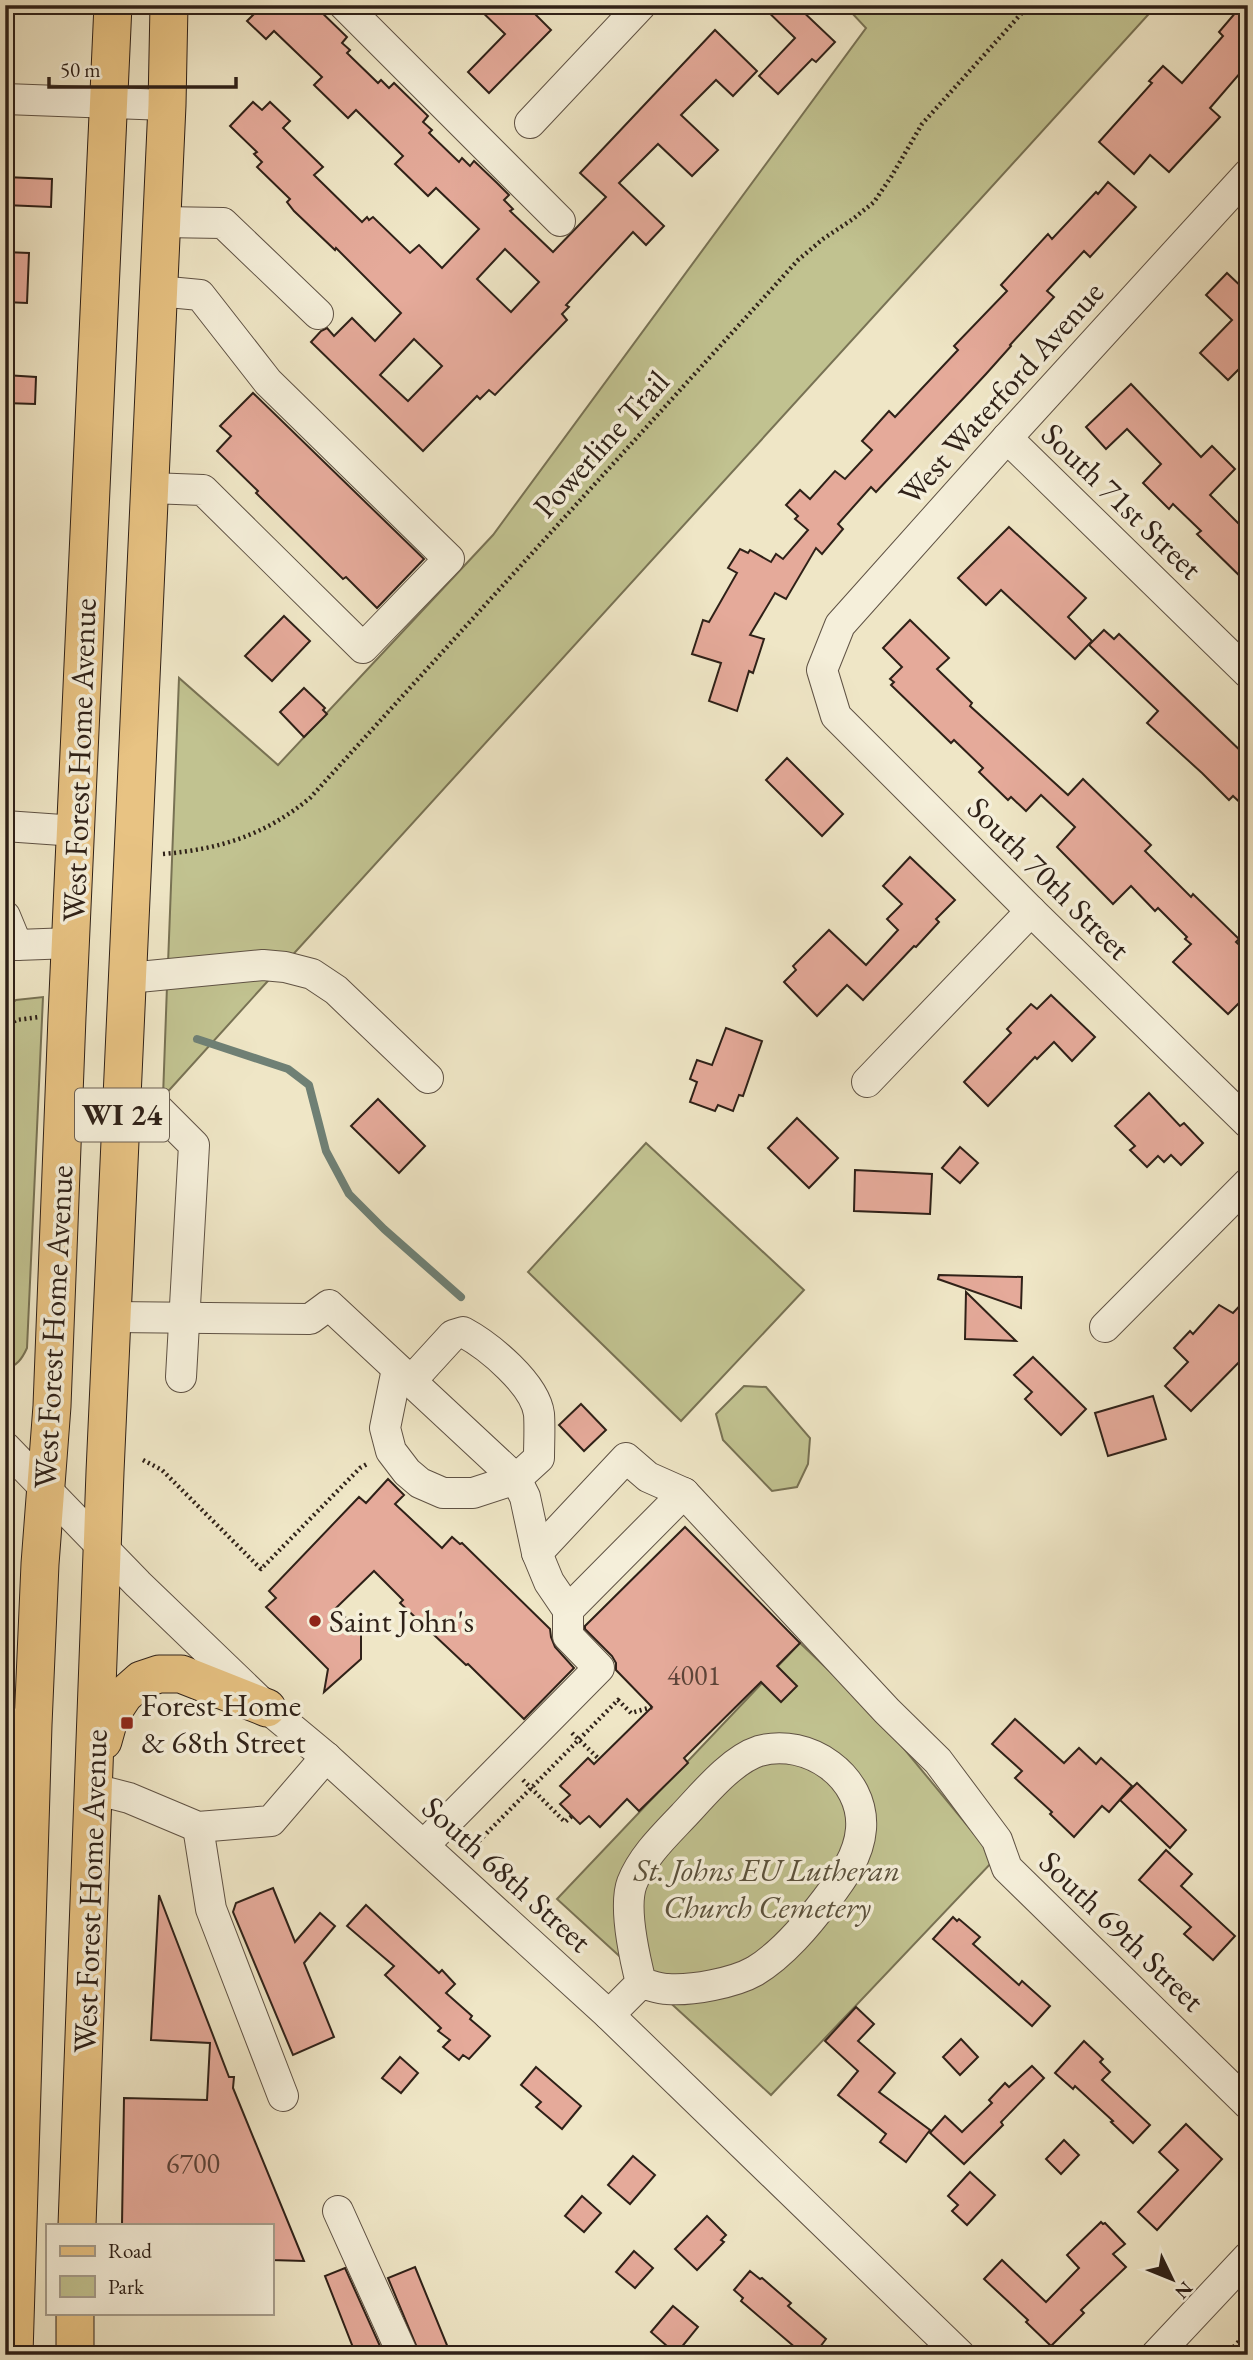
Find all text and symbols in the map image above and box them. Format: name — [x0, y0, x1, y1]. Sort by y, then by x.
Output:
scale bar — [49, 46, 236, 90]
text: 50 m — [60, 56, 101, 83]
street label: West Waterford Avenue — [889, 272, 1113, 514]
street label: Powerline Trail — [524, 361, 678, 527]
street label: South 71st Street — [1032, 414, 1212, 588]
street label: West Forest Home Avenue — [52, 597, 106, 923]
street label: South 70th Street — [958, 787, 1140, 969]
road number: WI 24 — [75, 1088, 169, 1142]
street label: West Forest Home Avenue — [24, 1164, 82, 1490]
place label: Saint John's — [329, 1600, 474, 1642]
marker: Saint John's — [307, 1613, 323, 1629]
house number: 4001 — [667, 1657, 721, 1693]
place label: Forest Home & 68th Street — [141, 1684, 306, 1763]
marker: Forest Home & 68th Street — [119, 1715, 135, 1731]
street label: West Forest Home Avenue — [63, 1728, 117, 2054]
street label: South 68th Street — [413, 1787, 601, 1961]
street label: South 69th Street — [1030, 1841, 1214, 2021]
park label: St. Johns EU Lutheran Church Cemetery — [633, 1849, 900, 1928]
house number: 6700 — [166, 2145, 220, 2181]
legend — [46, 2224, 273, 2314]
text: Road — [108, 2237, 152, 2264]
north arrow — [1138, 2244, 1208, 2314]
text: Park — [108, 2273, 145, 2300]
text: N — [1169, 2276, 1198, 2305]

